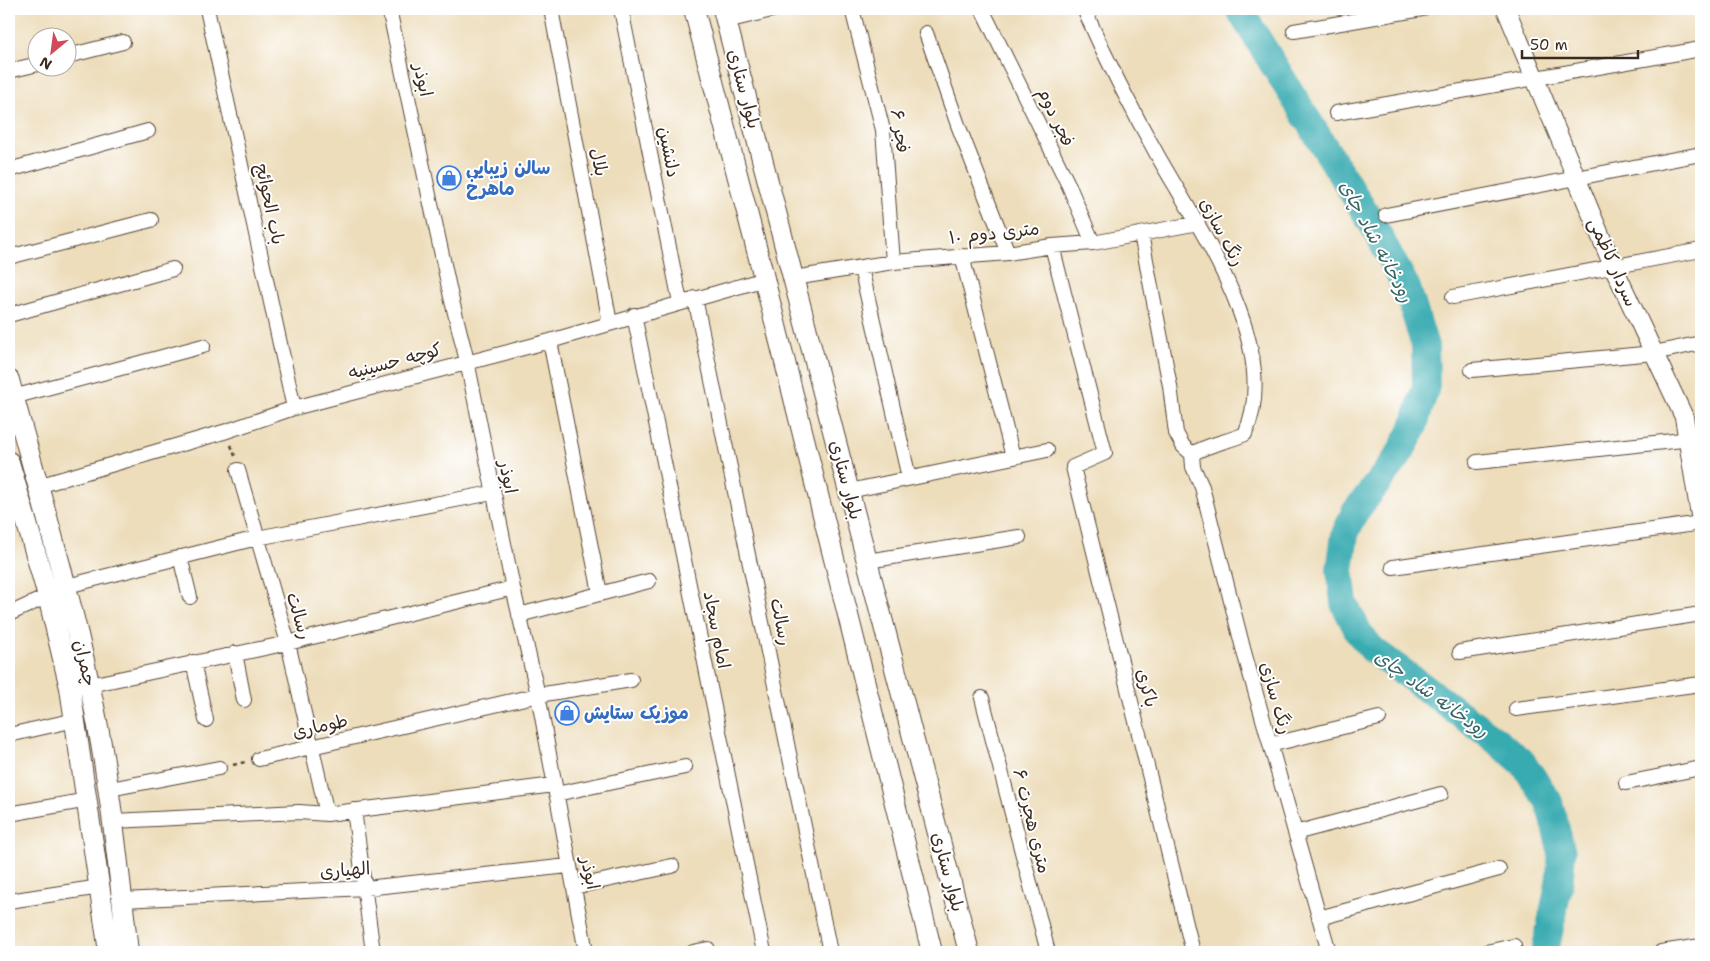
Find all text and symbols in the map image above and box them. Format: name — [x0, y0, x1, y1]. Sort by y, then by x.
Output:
north arrow — [28, 28, 78, 78]
scale bar — [1522, 28, 1639, 60]
text: 50 m — [1530, 35, 1568, 55]
street label: بلوار ستاری — [722, 47, 766, 131]
text: N — [36, 53, 55, 74]
street label: ابوذر — [407, 59, 438, 99]
street label: فجر دوم — [1030, 84, 1080, 151]
street label: فجر ۶ — [885, 107, 915, 155]
street label: دلنشین — [652, 125, 686, 179]
street label: بلال — [585, 146, 613, 178]
place label: سالن زیبایی ماهرخ — [466, 156, 550, 201]
street label: باب الحوائج — [250, 161, 290, 247]
shop icon: سالن زیبایی ماهرخ — [436, 165, 462, 191]
water label: رودخانه شاد چای — [1334, 176, 1419, 307]
street label: رنگ سازی — [1194, 194, 1250, 270]
street label: سردار کاظمی — [1583, 214, 1643, 310]
street label: ۱۰ متری دوم — [948, 216, 1041, 252]
street label: کوچه حسینیه — [346, 337, 445, 385]
street label: بلوار ستاری — [824, 438, 868, 522]
street label: ابوذر — [493, 456, 523, 496]
street label: رسالت — [281, 589, 317, 643]
street label: امام سجاد — [696, 589, 736, 671]
street label: رسالت — [765, 596, 797, 648]
street label: چمران — [68, 637, 102, 689]
water label: رودخانه شاد چای — [1370, 644, 1494, 743]
street label: رنگ سازی — [1254, 659, 1298, 737]
street label: باکری — [1131, 666, 1163, 710]
shop icon: موزیک ستایش — [554, 700, 580, 726]
place label: موزیک ستایش — [584, 701, 689, 725]
street label: طوماری — [290, 708, 350, 744]
street label: ۶ متری هجرت — [1007, 766, 1057, 876]
street label: بلوار ستاری — [926, 830, 970, 914]
street label: ابوذر — [574, 852, 605, 892]
street label: الهیاری — [319, 856, 371, 884]

